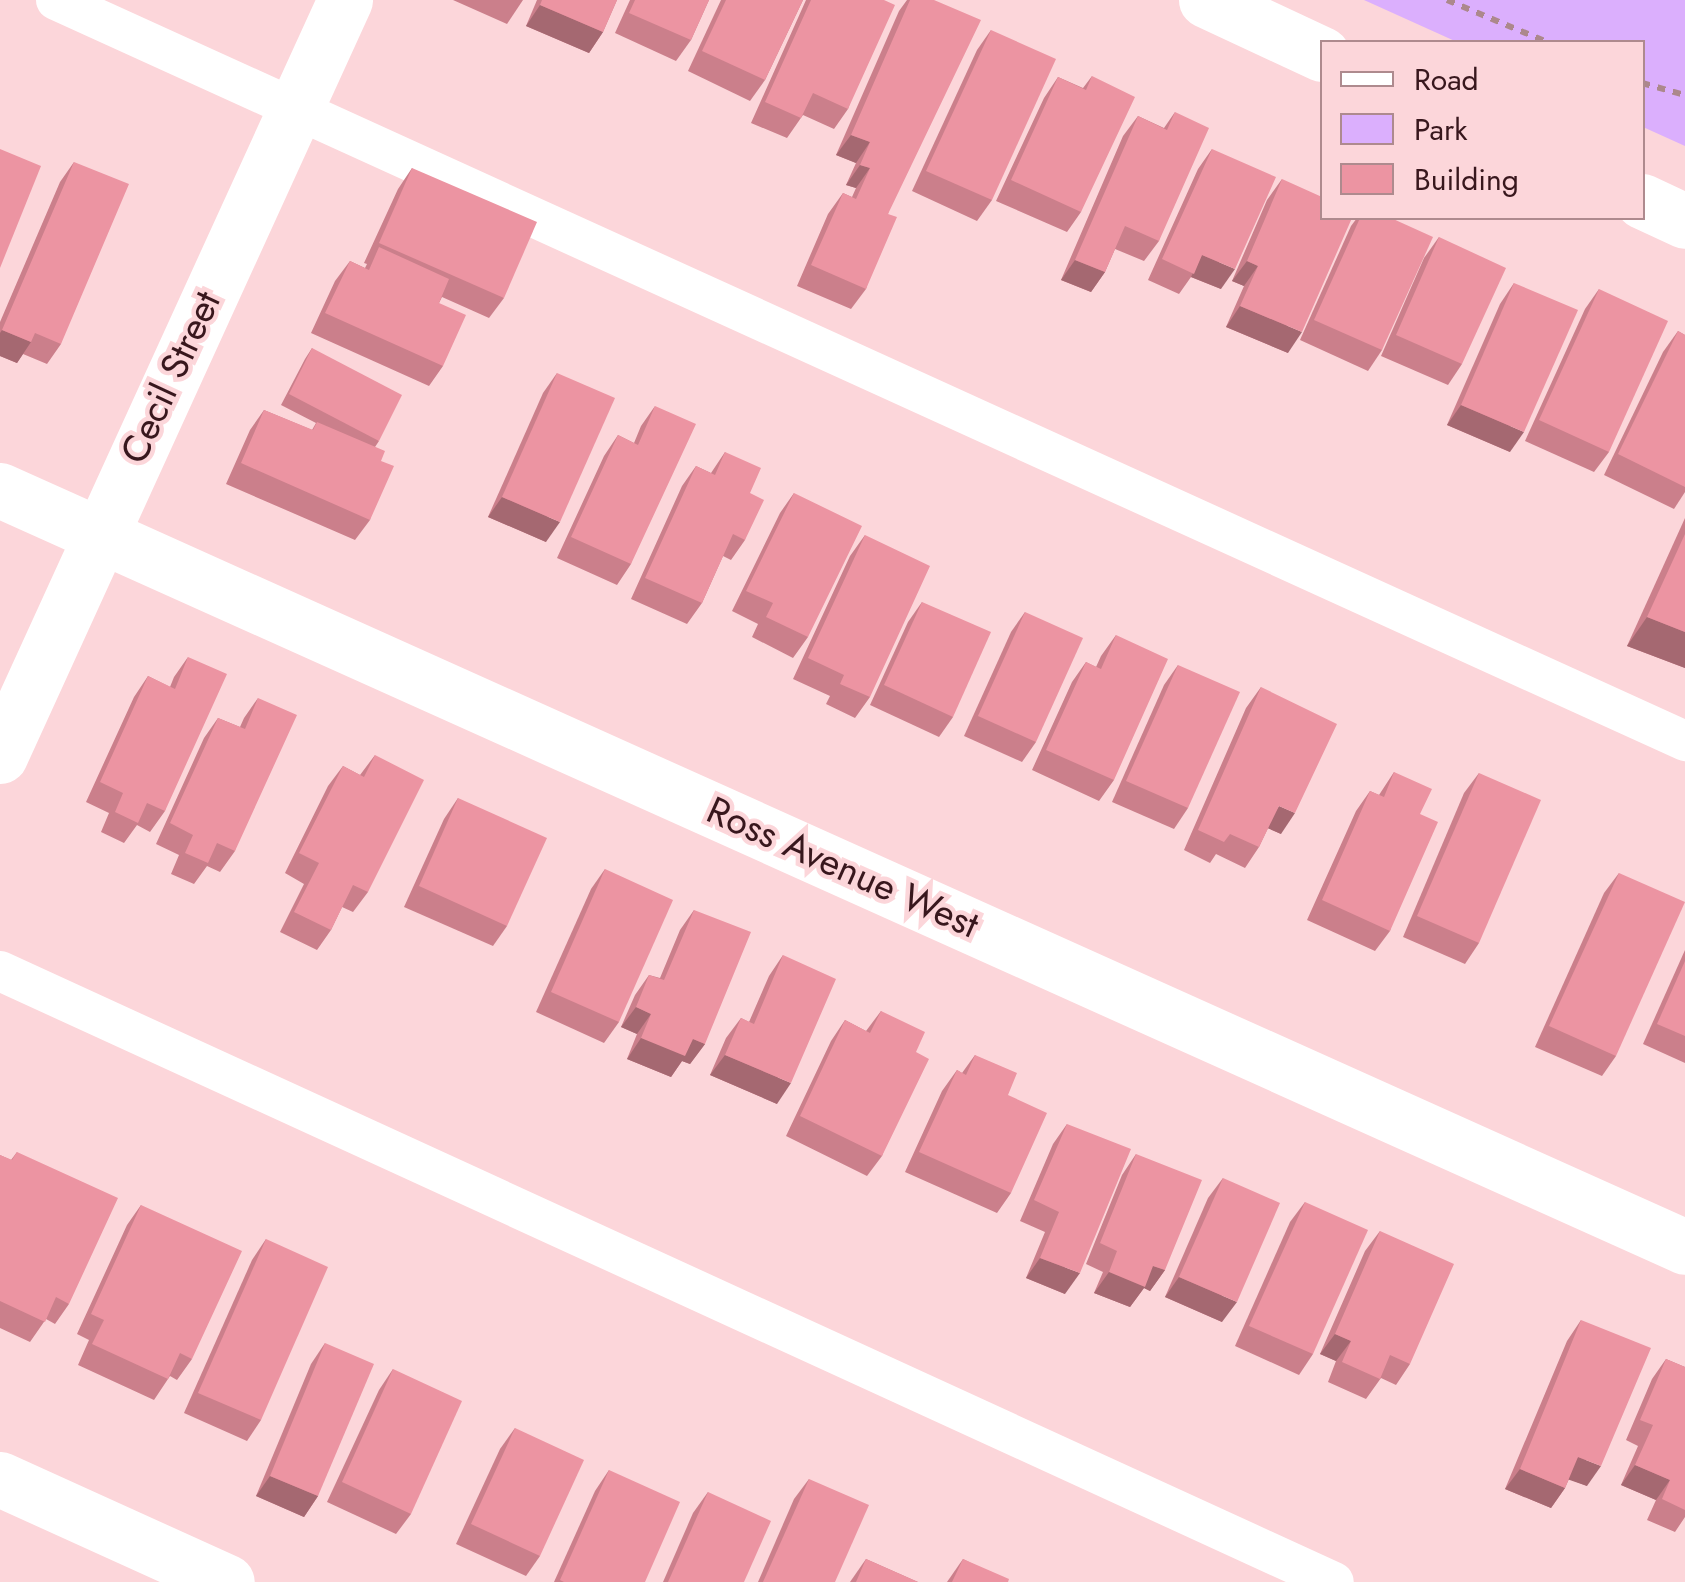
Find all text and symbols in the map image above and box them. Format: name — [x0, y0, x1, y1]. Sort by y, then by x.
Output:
legend — [1320, 40, 1645, 220]
text: Road — [1414, 58, 1479, 101]
text: Park — [1414, 108, 1467, 151]
text: Building — [1414, 158, 1519, 201]
street label: Cecil Street — [110, 284, 230, 470]
street label: Ross Avenue West — [700, 787, 986, 947]

